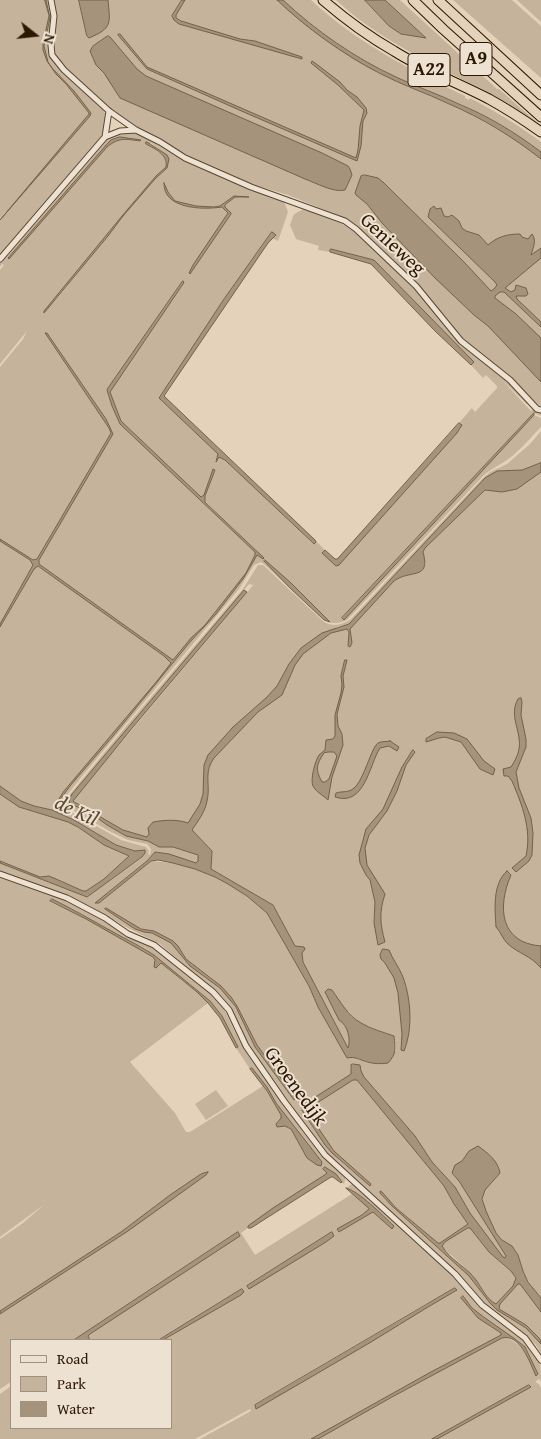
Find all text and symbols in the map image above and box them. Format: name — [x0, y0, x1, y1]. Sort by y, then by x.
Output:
north arrow — [10, 10, 60, 60]
text: N — [39, 32, 60, 46]
road number: A9 — [460, 42, 492, 76]
road number: A22 — [408, 54, 450, 86]
street label: Genieweg — [354, 209, 430, 281]
water label: de Kil — [50, 791, 102, 833]
street label: Groenedijk — [258, 1043, 332, 1131]
legend — [10, 1339, 172, 1429]
text: Road — [57, 1348, 88, 1369]
text: Park — [57, 1373, 86, 1394]
text: Water — [57, 1398, 95, 1419]

